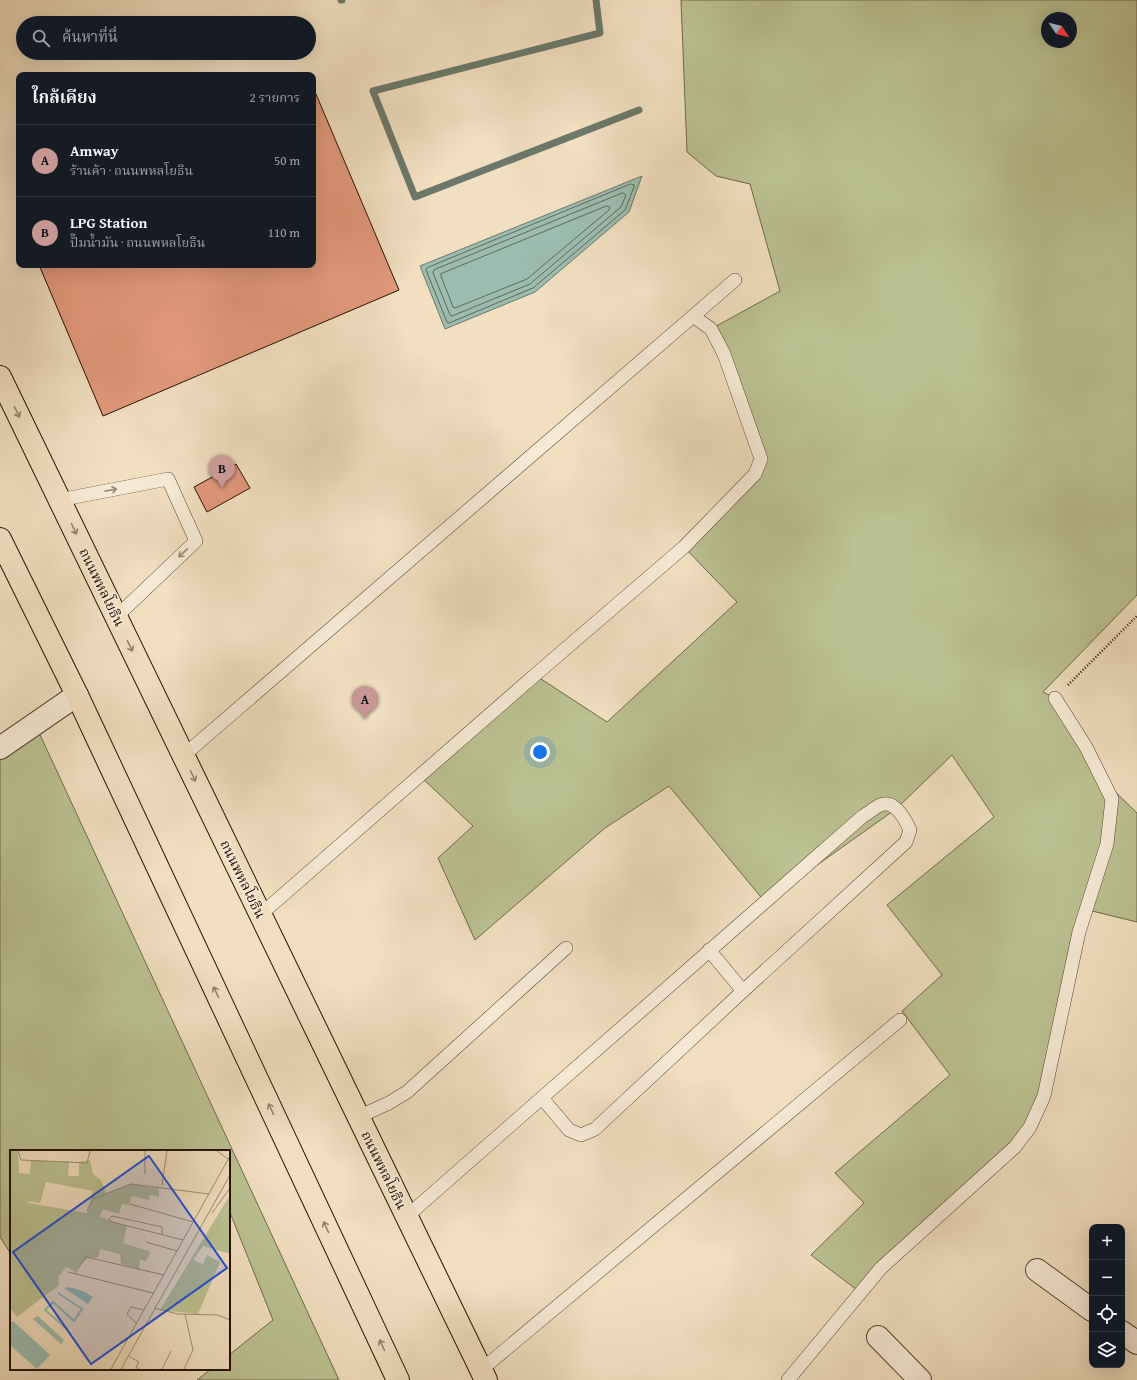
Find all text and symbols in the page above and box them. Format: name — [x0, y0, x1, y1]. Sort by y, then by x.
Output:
north arrow — [1041, 12, 1077, 48]
search box — [16, 16, 316, 60]
text: ค้นหาที่นี่ — [62, 26, 118, 47]
icon: search — [30, 27, 52, 49]
text: ใกล้เคียง — [32, 84, 97, 109]
text: 2 รายการ — [249, 88, 300, 107]
text: Amway — [70, 140, 118, 161]
text: A — [41, 151, 49, 170]
text: 50 m — [274, 151, 300, 170]
text: ร้านค้า · ถนนพหลโยธิน — [70, 161, 193, 180]
text: LPG Station — [70, 212, 147, 233]
text: B — [41, 223, 49, 242]
text: 110 m — [268, 223, 300, 242]
text: ปั๊มน้ำมัน · ถนนพหลโยธิน — [70, 233, 205, 252]
one-way arrow — [14, 406, 21, 418]
pin: B — [209, 455, 235, 488]
one-way arrow — [105, 485, 118, 493]
one-way arrow — [71, 523, 78, 535]
street label: ถนนพหลโยธิน — [74, 544, 130, 630]
one-way arrow — [178, 549, 188, 558]
one-way arrow — [127, 640, 135, 652]
pin: A — [352, 686, 378, 719]
your location — [530, 742, 550, 762]
one-way arrow — [190, 770, 197, 782]
street label: ถนนพหลโยธิน — [215, 836, 271, 922]
one-way arrow — [212, 986, 219, 998]
one-way arrow — [267, 1104, 274, 1116]
street label: ถนนพหลโยธิน — [356, 1127, 412, 1213]
inset map — [10, 1150, 230, 1370]
one-way arrow — [322, 1221, 330, 1233]
map controls — [1089, 1224, 1125, 1368]
button: + — [1089, 1224, 1125, 1260]
button: − — [1089, 1260, 1125, 1296]
button: locate — [1089, 1296, 1125, 1332]
button: layers — [1089, 1332, 1125, 1368]
one-way arrow — [378, 1339, 385, 1351]

